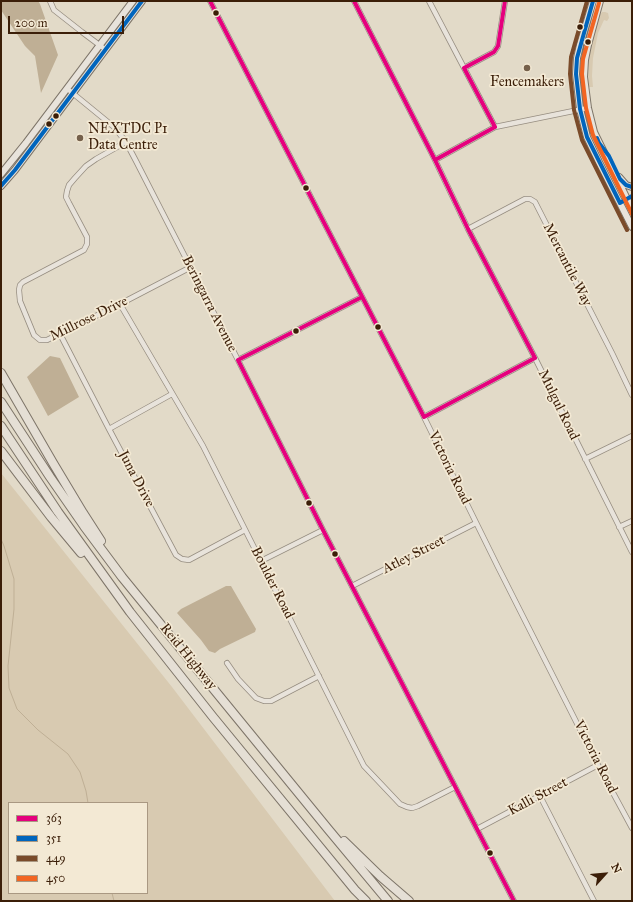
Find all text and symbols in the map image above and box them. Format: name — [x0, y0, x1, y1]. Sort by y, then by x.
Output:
scale bar — [10, 8, 126, 34]
unlabelled marker — [211, 8, 221, 18]
text: 200 m — [15, 16, 48, 30]
unlabelled marker — [575, 22, 585, 32]
unlabelled marker — [583, 37, 593, 47]
marker: Fencemakers — [522, 63, 532, 73]
place label: Fencemakers — [490, 75, 564, 91]
unlabelled marker — [51, 111, 61, 121]
unlabelled marker — [44, 119, 54, 129]
place label: NEXTDC P1 Data Centre — [88, 122, 168, 154]
marker: NEXTDC P1 Data Centre — [75, 133, 85, 143]
unlabelled marker — [301, 183, 311, 193]
street label: Mercantile Way — [539, 221, 595, 309]
street label: Beringarra Avenue — [178, 253, 240, 355]
street label: Millrose Drive — [47, 293, 131, 345]
unlabelled marker — [373, 322, 383, 332]
unlabelled marker — [291, 326, 301, 336]
street label: Mulgul Road — [534, 367, 582, 443]
street label: Victoria Road — [424, 429, 474, 507]
street label: Juna Drive — [114, 448, 158, 510]
unlabelled marker — [304, 498, 314, 508]
street label: Atley Street — [380, 532, 448, 578]
street label: Boulder Road — [247, 544, 297, 622]
unlabelled marker — [330, 549, 340, 559]
street label: Reid Highway — [156, 620, 220, 694]
street label: Victoria Road — [570, 718, 620, 796]
street label: Kalli Street — [505, 774, 571, 820]
legend — [8, 802, 148, 894]
text: 363 — [46, 811, 62, 825]
text: 351 — [46, 831, 61, 845]
unlabelled marker — [485, 848, 495, 858]
text: 449 — [46, 851, 66, 865]
north arrow — [585, 854, 625, 894]
text: N — [608, 861, 624, 875]
text: 450 — [46, 871, 65, 885]

